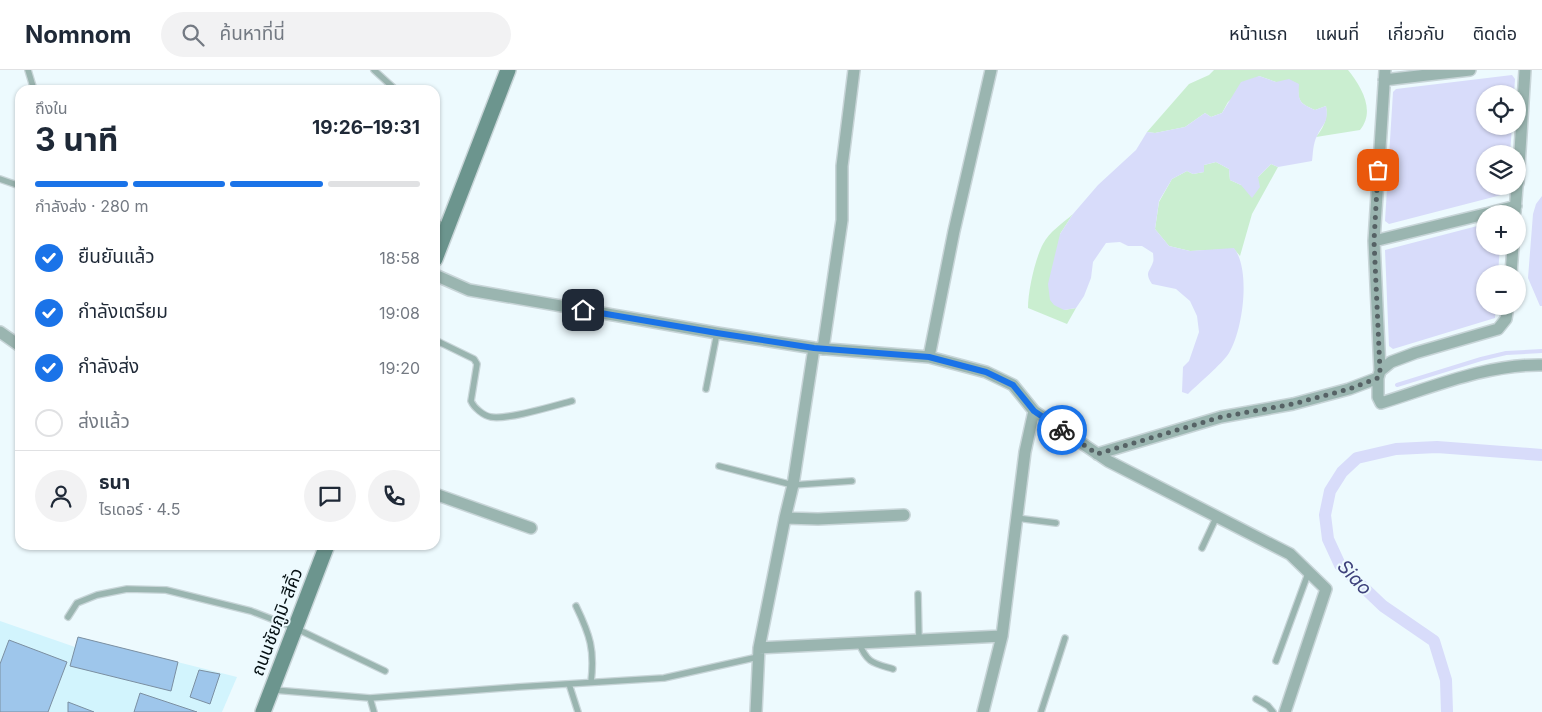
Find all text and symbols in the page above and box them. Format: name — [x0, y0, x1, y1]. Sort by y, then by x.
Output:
search box — [161, 12, 511, 57]
text: Nomnom — [25, 20, 131, 49]
icon: search — [179, 21, 207, 49]
text: ค้นหาที่นี่ — [219, 22, 285, 45]
text: หน้าแรก — [1229, 23, 1287, 44]
text: แผนที่ — [1315, 23, 1359, 44]
text: เกี่ยวกับ — [1387, 23, 1445, 44]
text: ติดต่อ — [1473, 23, 1517, 44]
map controls — [1476, 85, 1526, 315]
button: locate — [1476, 85, 1526, 135]
text: ถึงใน — [35, 98, 68, 118]
text: 19:26–19:31 — [312, 116, 420, 139]
text: 3 นาที — [35, 120, 118, 159]
button: layers — [1476, 145, 1526, 195]
pin — [1357, 149, 1399, 191]
icon: bag — [1364, 156, 1392, 184]
text: กำลังส่ง · 280 m — [35, 196, 148, 216]
button: + — [1476, 205, 1526, 255]
icon: check — [35, 244, 63, 272]
text: ยืนยันแล้ว — [78, 245, 155, 268]
text: 18:58 — [379, 248, 420, 268]
button: − — [1476, 265, 1526, 315]
pin — [562, 289, 604, 331]
icon: home — [569, 296, 597, 324]
icon: check — [35, 299, 63, 327]
text: กำลังเตรียม — [78, 300, 168, 323]
text: 19:08 — [379, 303, 420, 323]
icon: check — [35, 354, 63, 382]
text: กำลังส่ง — [78, 355, 139, 378]
text: 19:20 — [379, 358, 420, 378]
courier — [1037, 405, 1087, 455]
text: ส่งแล้ว — [78, 410, 130, 433]
icon: bike — [1048, 416, 1076, 444]
button: person — [35, 470, 87, 522]
button: chat — [304, 470, 356, 522]
button: phone — [368, 470, 420, 522]
text: ธนา — [99, 471, 130, 494]
text: ไรเดอร์ · 4.5 — [99, 499, 180, 519]
water label: Siao — [1333, 555, 1377, 600]
street label: ถนนชัยภูมิ-สีคิ้ว — [245, 565, 309, 679]

